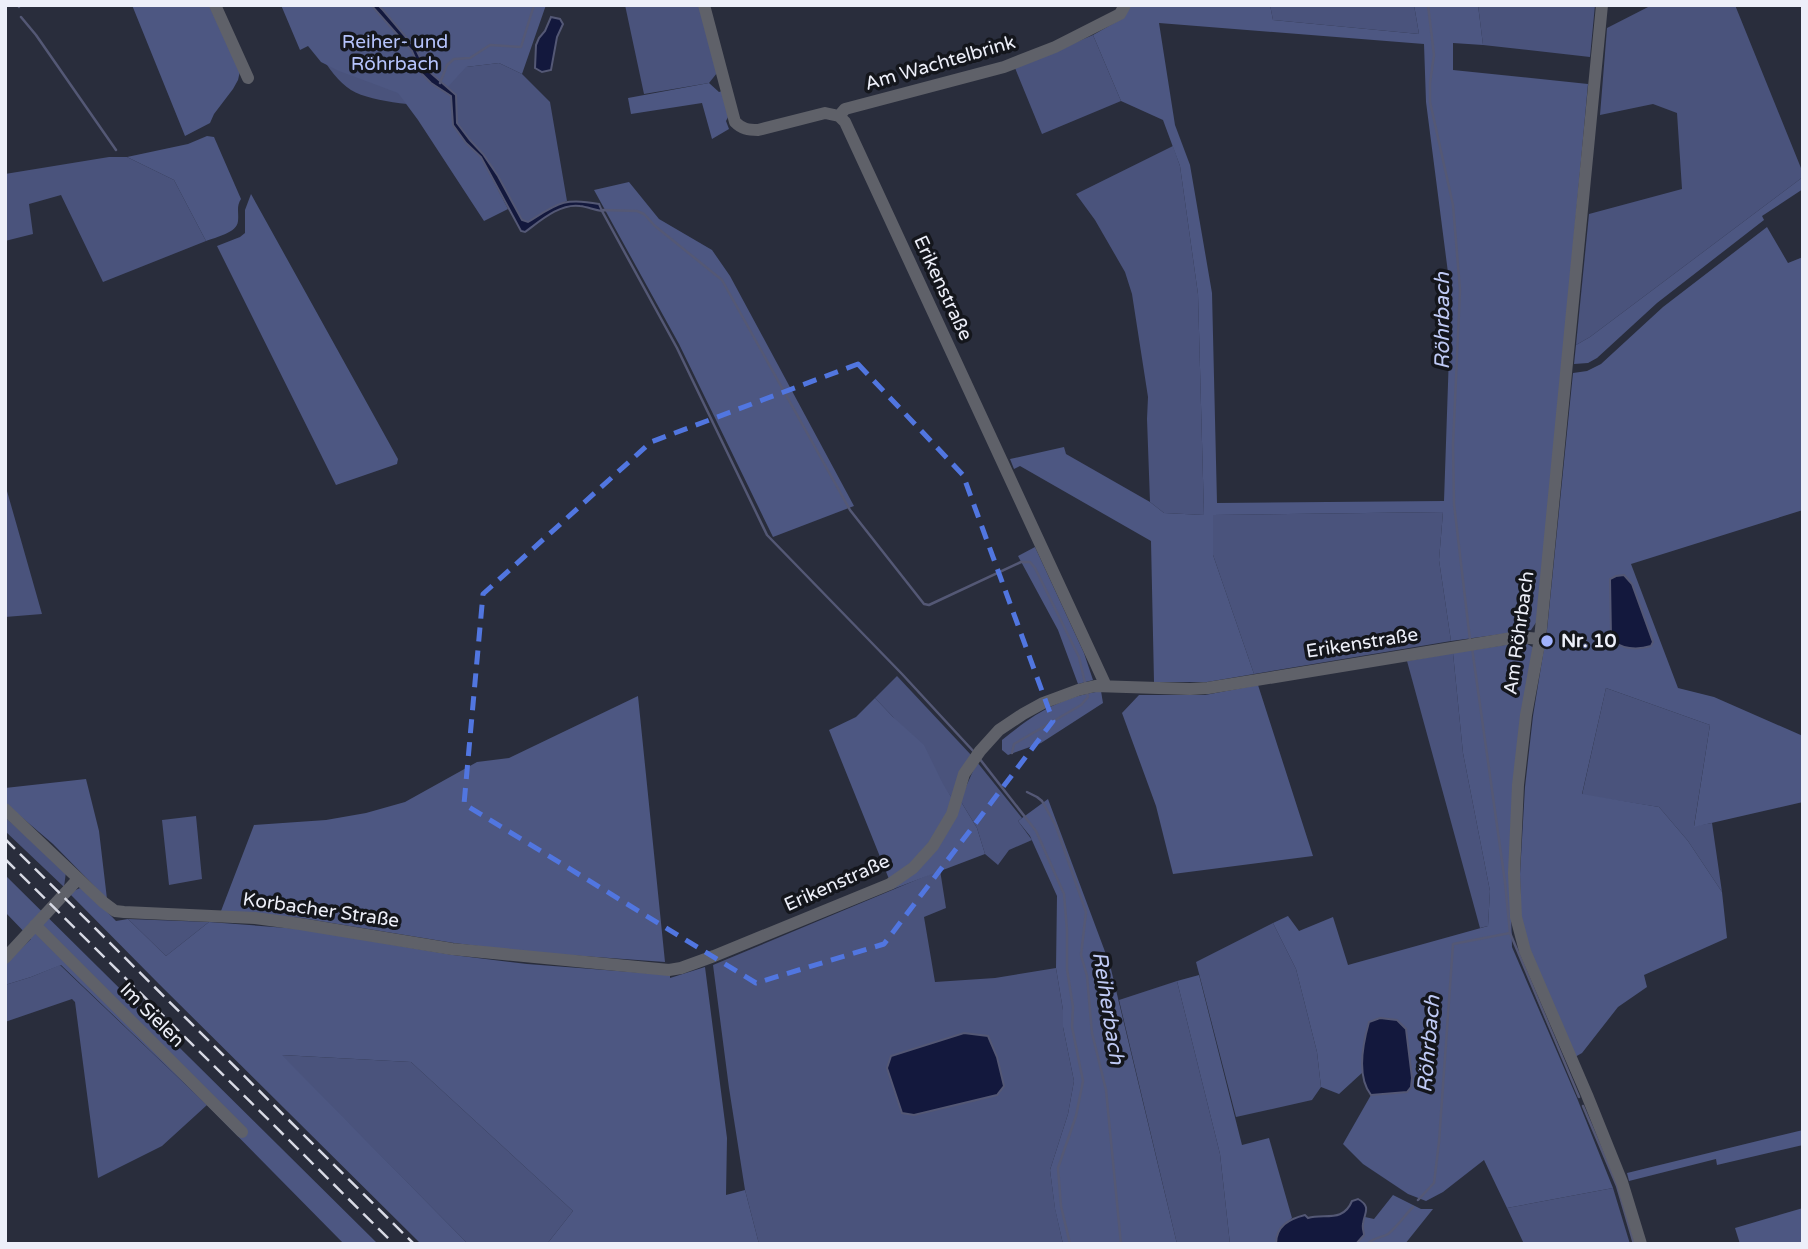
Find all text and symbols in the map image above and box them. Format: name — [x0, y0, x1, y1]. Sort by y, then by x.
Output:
park label: Reiher- und Röhrbach — [342, 31, 448, 75]
street label: Am Wachtelbrink — [862, 31, 1018, 95]
street label: Erikenstraße — [909, 232, 977, 344]
water label: Röhrbach — [1430, 271, 1455, 370]
street label: Am Röhrbach — [1499, 570, 1539, 696]
street label: Erikenstraße — [1304, 623, 1420, 663]
place label: Nr. 10 — [1561, 630, 1617, 652]
marker: Nr. 10 — [1539, 633, 1555, 649]
street label: Erikenstraße — [781, 850, 893, 916]
street label: Korbacher Straße — [241, 888, 401, 932]
water label: Reiherbach — [1087, 950, 1129, 1067]
street label: Im Sielen — [115, 978, 189, 1052]
water label: Röhrbach — [1412, 993, 1446, 1094]

